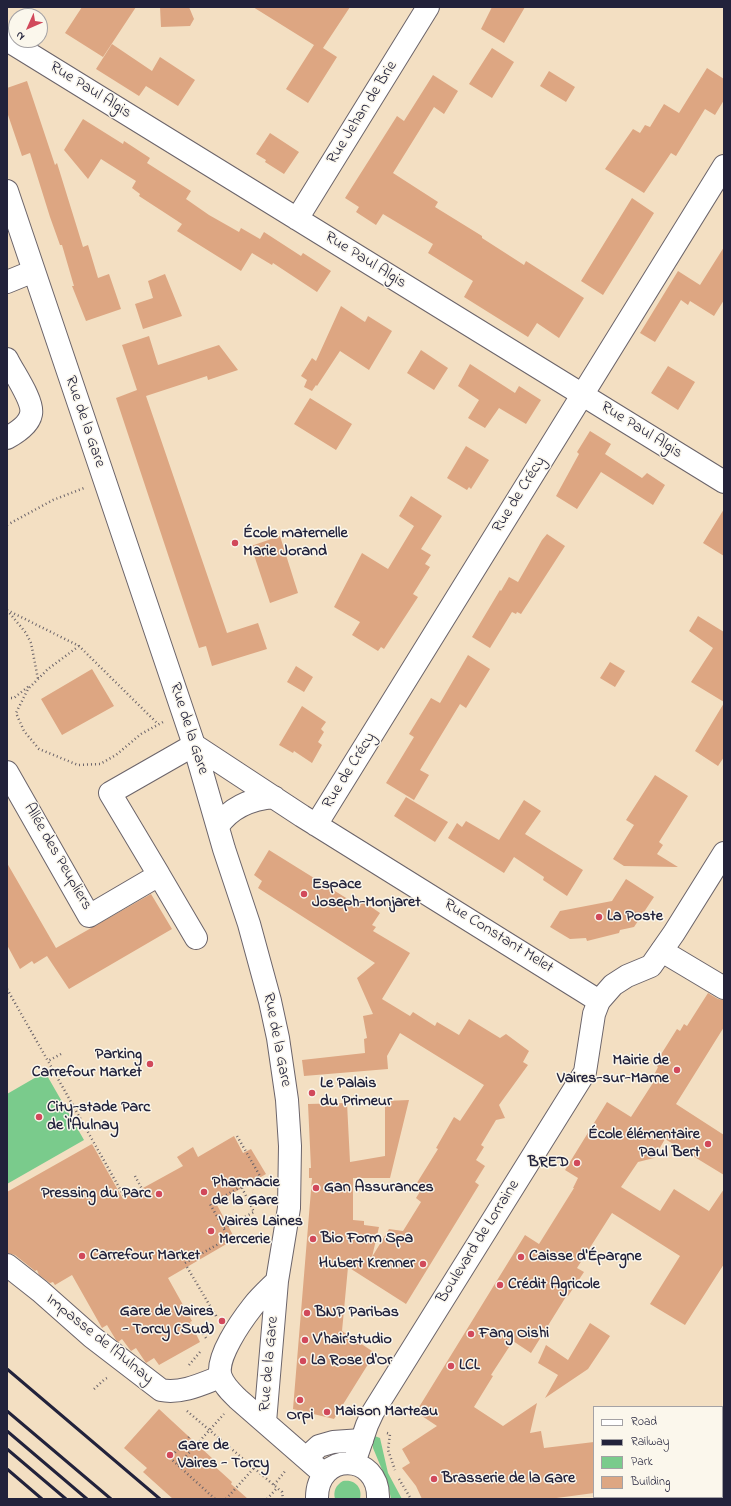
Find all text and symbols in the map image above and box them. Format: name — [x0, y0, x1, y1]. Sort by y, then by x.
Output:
north arrow — [8, 8, 48, 48]
text: N — [12, 27, 29, 44]
street label: Rue Paul Algis — [46, 58, 134, 124]
street label: Rue Jehan de Brie — [324, 58, 402, 168]
street label: Rue Paul Algis — [321, 228, 409, 294]
street label: Rue de la Gare — [59, 374, 109, 470]
street label: Rue Paul Algis — [597, 398, 685, 464]
street label: Rue de Crécy — [489, 453, 551, 537]
place label: École maternelle Marie Jorand — [243, 524, 348, 562]
marker: École maternelle Marie Jorand — [230, 538, 240, 548]
street label: Rue de la Gare — [164, 681, 212, 777]
street label: Rue de Crécy — [319, 729, 381, 813]
street label: Allée des Peupliers — [19, 800, 95, 914]
place label: Espace Joseph-Monjaret — [312, 875, 421, 913]
marker: Espace Joseph-Monjaret — [299, 889, 309, 899]
street label: Rue Constant Melet — [440, 896, 556, 978]
place label: La Poste — [607, 907, 663, 927]
marker: La Poste — [594, 912, 604, 922]
street label: Rue de la Gare — [257, 991, 295, 1089]
place label: Parking Carrefour Market — [32, 1045, 142, 1083]
place label: Mairie de Vaires-sur-Marne — [557, 1051, 669, 1089]
marker: Parking Carrefour Market — [145, 1059, 155, 1069]
marker: Mairie de Vaires-sur-Marne — [672, 1065, 682, 1075]
place label: Le Palais du Primeur — [320, 1074, 392, 1112]
marker: Le Palais du Primeur — [307, 1088, 317, 1098]
place label: City-stade Parc de l'Aulnay — [47, 1098, 150, 1136]
marker: City-stade Parc de l'Aulnay — [34, 1112, 44, 1122]
place label: École élémentaire Paul Bert — [588, 1125, 700, 1163]
marker: École élémentaire Paul Bert — [703, 1139, 713, 1149]
place label: BRED — [528, 1153, 569, 1173]
marker: BRED — [572, 1158, 582, 1168]
place label: Pharmacie de la Gare — [212, 1173, 280, 1211]
street label: Boulevard de Lorraine — [433, 1177, 525, 1307]
place label: Gan Assurances — [324, 1178, 434, 1198]
marker: Gan Assurances — [311, 1183, 321, 1193]
place label: Pressing du Parc — [41, 1184, 151, 1204]
marker: Pharmacie de la Gare — [199, 1187, 209, 1197]
marker: Pressing du Parc — [154, 1189, 164, 1199]
place label: Vaires Laines Mercerie — [219, 1212, 303, 1250]
marker: Vaires Laines Mercerie — [206, 1226, 216, 1236]
place label: Bio Form Spa — [321, 1229, 413, 1249]
marker: Bio Form Spa — [308, 1234, 318, 1244]
place label: Carrefour Market — [90, 1246, 200, 1266]
place label: Caisse d'Épargne — [529, 1247, 642, 1267]
marker: Carrefour Market — [77, 1251, 87, 1261]
marker: Caisse d'Épargne — [516, 1252, 526, 1262]
place label: Hubert Krenner — [319, 1254, 415, 1274]
marker: Hubert Krenner — [418, 1259, 428, 1269]
place label: Crédit Agricole — [508, 1275, 600, 1295]
marker: Crédit Agricole — [495, 1280, 505, 1290]
street label: Impasse de l'Aulnay — [41, 1291, 157, 1389]
place label: Gare de Vaires - Torcy (Sud) — [120, 1302, 214, 1340]
place label: BNP Paribas — [315, 1303, 399, 1323]
marker: BNP Paribas — [302, 1308, 312, 1318]
marker: Gare de Vaires - Torcy (Sud) — [217, 1316, 227, 1326]
street label: Rue de la Gare — [256, 1316, 284, 1412]
place label: Fang Oishi — [479, 1324, 549, 1344]
marker: Fang Oishi — [466, 1329, 476, 1339]
place label: V’hair’studio — [313, 1330, 392, 1350]
marker: V’hair’studio — [300, 1335, 310, 1345]
place label: La Rose d'Or — [311, 1351, 392, 1371]
marker: La Rose d'Or — [298, 1356, 308, 1366]
place label: LCL — [459, 1356, 480, 1376]
marker: LCL — [446, 1361, 456, 1371]
marker: Orpi — [295, 1395, 305, 1405]
place label: Maison Marteau — [335, 1402, 438, 1422]
place label: Orpi — [286, 1406, 314, 1426]
legend — [593, 1406, 723, 1498]
marker: Maison Marteau — [322, 1407, 332, 1417]
text: Road — [631, 1413, 657, 1431]
text: Railway — [631, 1433, 669, 1451]
place label: Gare de Vaires - Torcy — [178, 1436, 269, 1474]
marker: Gare de Vaires - Torcy — [165, 1450, 175, 1460]
text: Park — [631, 1453, 653, 1471]
place label: Brasserie de la Gare — [442, 1469, 575, 1489]
text: Building — [631, 1473, 670, 1491]
marker: Brasserie de la Gare — [429, 1474, 439, 1484]

